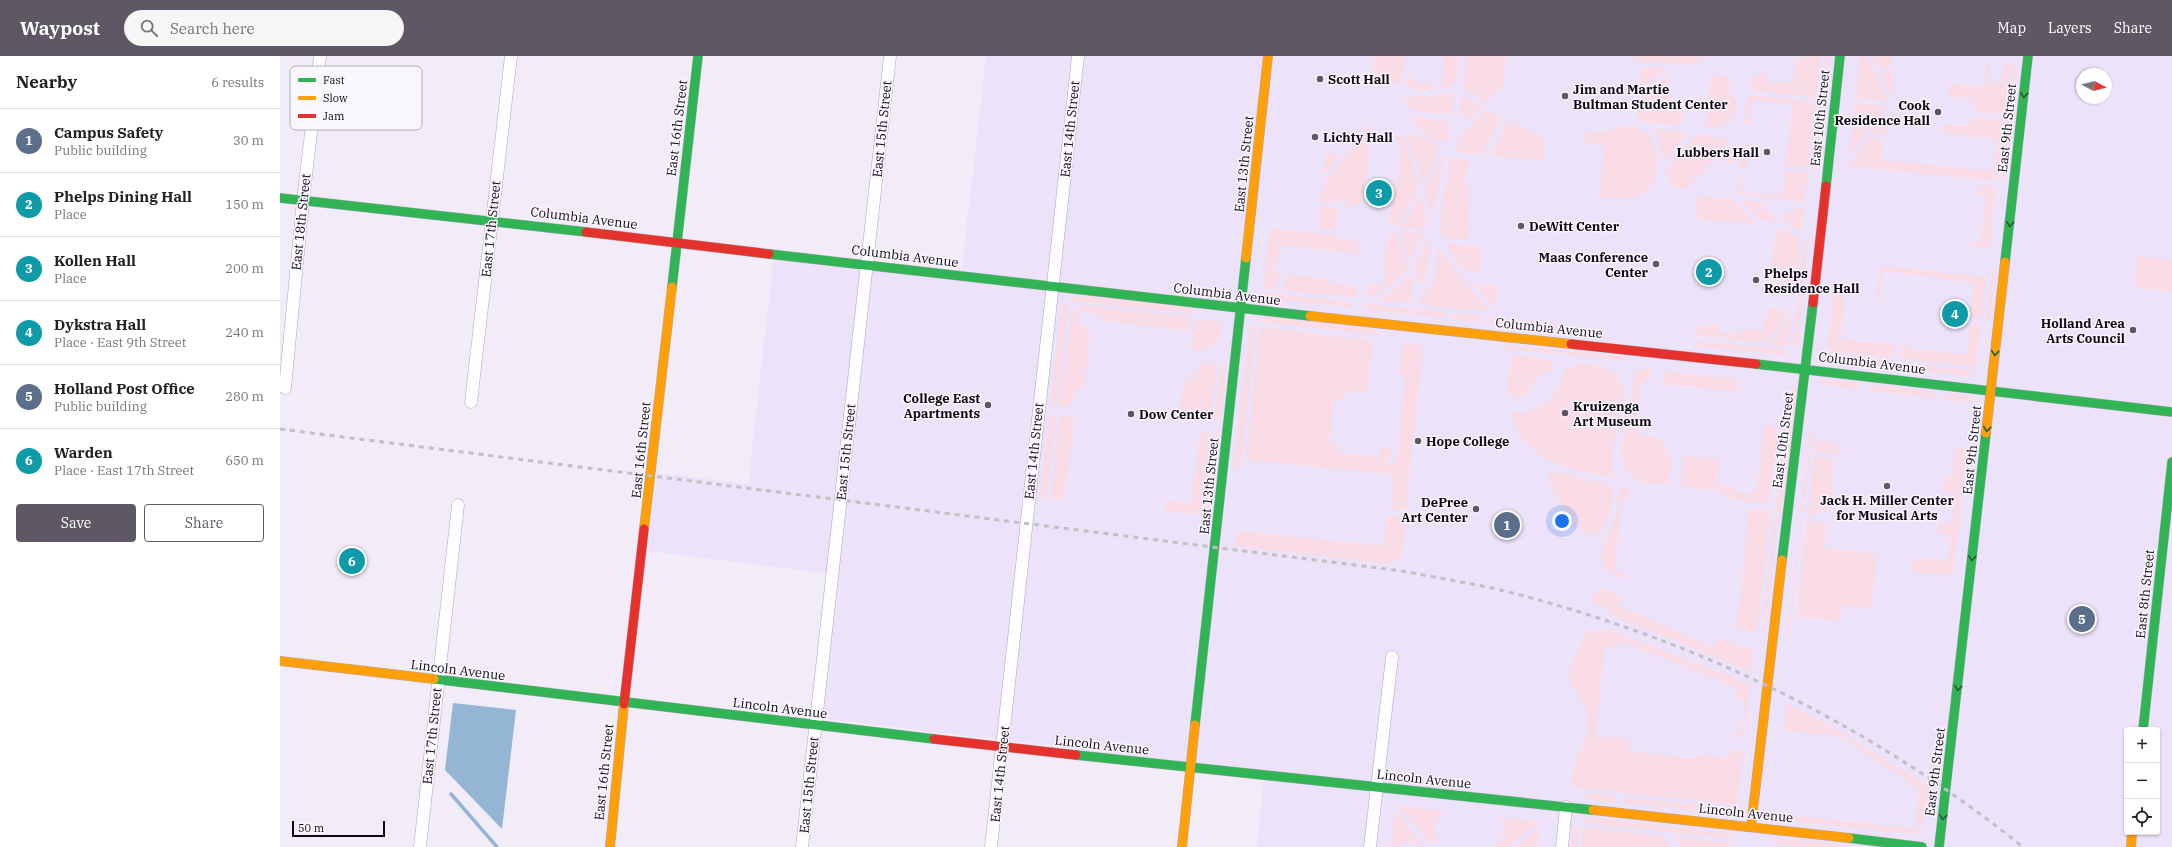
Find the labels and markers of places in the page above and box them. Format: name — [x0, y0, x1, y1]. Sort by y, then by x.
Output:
place label: Scott Hall — [1328, 71, 1390, 88]
marker: Scott Hall — [1315, 74, 1325, 84]
place label: Jim and Martie Bultman Student Center — [1573, 81, 1728, 113]
marker: Jim and Martie Bultman Student Center — [1560, 91, 1570, 101]
place label: Cook Residence Hall — [1835, 97, 1931, 129]
marker: Cook Residence Hall — [1933, 107, 1943, 117]
place label: Lichty Hall — [1323, 129, 1393, 146]
marker: Lichty Hall — [1310, 132, 1320, 142]
place label: Lubbers Hall — [1676, 144, 1759, 161]
marker: Lubbers Hall — [1762, 147, 1772, 157]
pin: 3 — [1366, 178, 1392, 208]
place label: DeWitt Center — [1529, 218, 1620, 235]
marker: DeWitt Center — [1516, 221, 1526, 231]
place label: Maas Conference Center — [1539, 249, 1649, 281]
pin: 2 — [1696, 257, 1722, 287]
marker: Maas Conference Center — [1651, 259, 1661, 269]
place label: Phelps Residence Hall — [1764, 265, 1859, 297]
marker: Phelps Residence Hall — [1751, 275, 1761, 285]
pin: 4 — [1942, 299, 1968, 329]
place label: Holland Area Arts Council — [2041, 315, 2126, 347]
marker: Holland Area Arts Council — [2128, 325, 2138, 335]
place label: College East Apartments — [903, 390, 980, 422]
place label: Kruizenga Art Museum — [1573, 398, 1652, 430]
marker: College East Apartments — [983, 400, 993, 410]
place label: Dow Center — [1139, 406, 1214, 423]
marker: Kruizenga Art Museum — [1560, 408, 1570, 418]
marker: Dow Center — [1126, 409, 1136, 419]
place label: Hope College — [1426, 433, 1509, 450]
marker: Hope College — [1413, 436, 1423, 446]
marker: Jack H. Miller Center for Musical Arts — [1882, 481, 1892, 491]
place label: Jack H. Miller Center for Musical Arts — [1820, 492, 1954, 524]
place label: DePree Art Center — [1401, 494, 1469, 526]
marker: DePree Art Center — [1471, 504, 1481, 514]
pin: 1 — [1494, 510, 1520, 540]
pin: 6 — [339, 546, 365, 576]
pin: 5 — [2069, 604, 2095, 634]

